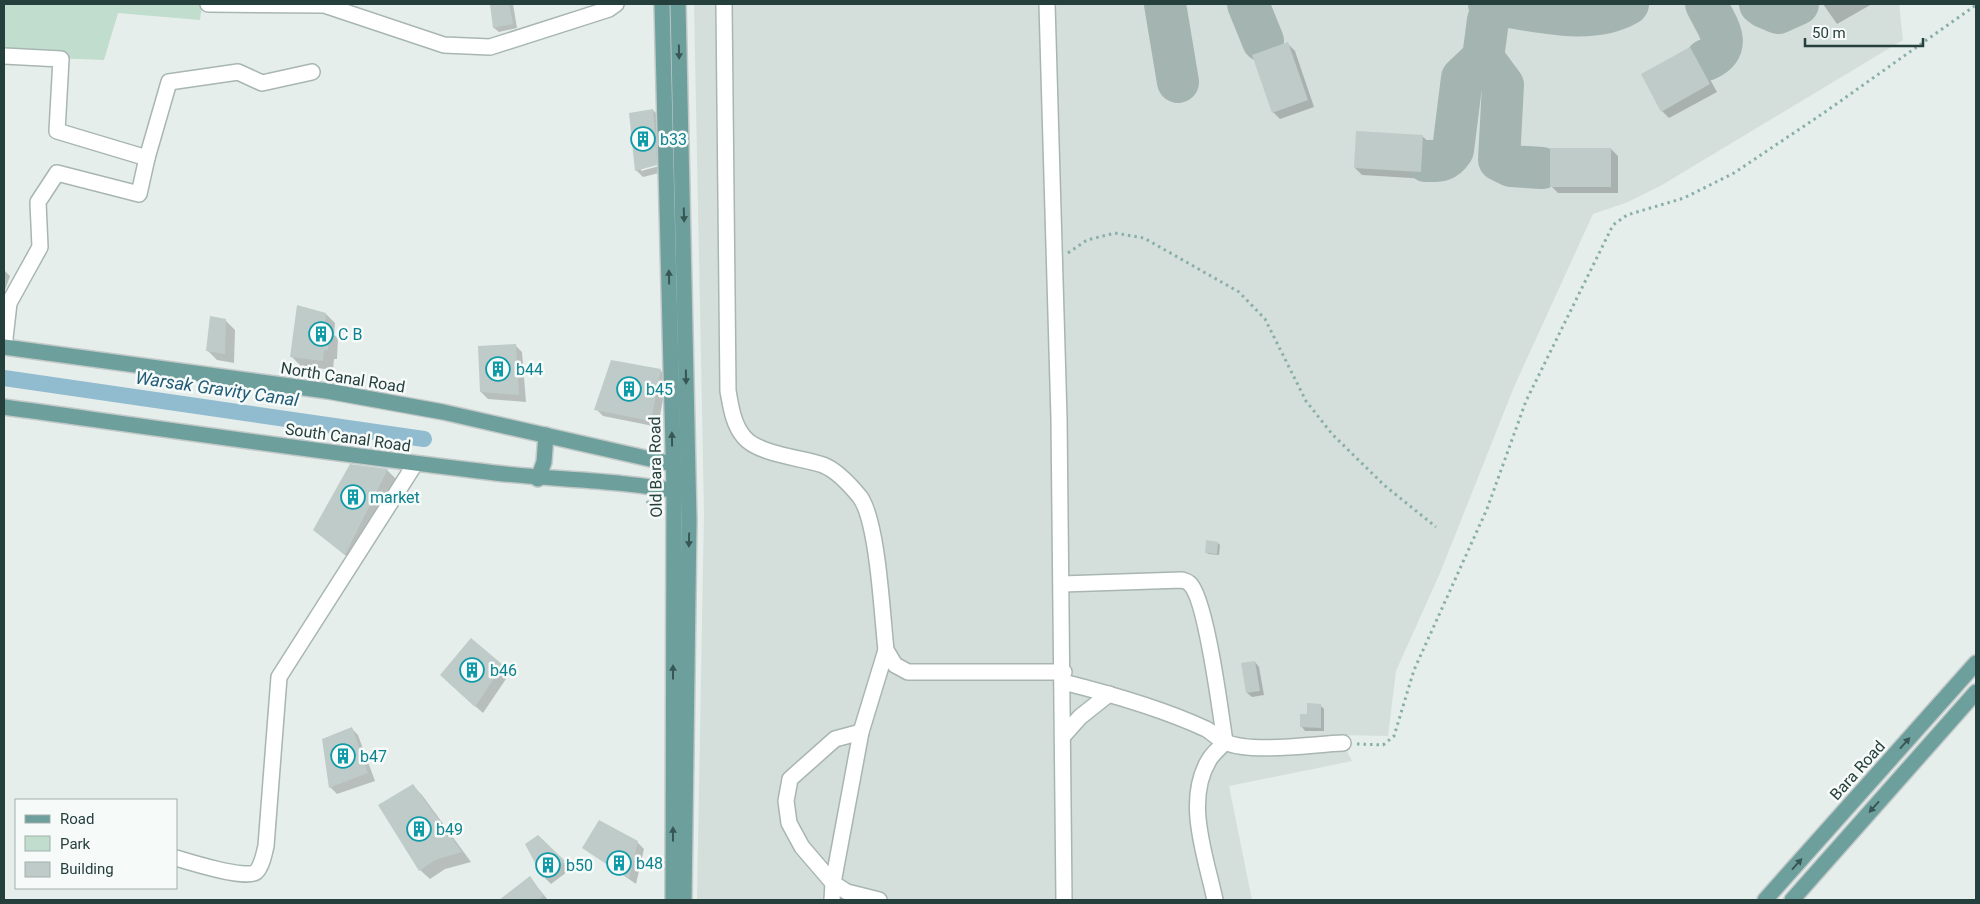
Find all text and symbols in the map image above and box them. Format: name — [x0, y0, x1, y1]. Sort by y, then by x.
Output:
scale bar — [1805, 15, 1922, 47]
text: 50 m — [1812, 24, 1846, 42]
one-way arrow — [676, 45, 684, 61]
building icon: b33 — [630, 126, 656, 152]
place label: b33 — [660, 130, 687, 149]
one-way arrow — [680, 207, 688, 223]
one-way arrow — [665, 268, 673, 284]
building icon: C B — [308, 321, 334, 347]
place label: C B — [338, 325, 362, 344]
building icon: b44 — [485, 356, 511, 382]
street label: North Canal Road — [279, 358, 406, 397]
place label: b44 — [516, 360, 543, 379]
water label: Warsak Gravity Canal — [134, 367, 301, 410]
one-way arrow — [682, 370, 690, 386]
building icon: b45 — [616, 376, 642, 402]
place label: b45 — [646, 380, 673, 399]
street label: Old Bara Road — [645, 416, 666, 518]
street label: South Canal Road — [284, 419, 412, 456]
one-way arrow — [668, 431, 676, 447]
building icon: market — [340, 484, 366, 510]
place label: market — [370, 488, 420, 507]
one-way arrow — [685, 532, 693, 548]
building icon: b46 — [459, 657, 485, 683]
place label: b46 — [490, 661, 517, 680]
one-way arrow — [669, 663, 677, 679]
street label: Bara Road — [1826, 737, 1889, 804]
one-way arrow — [1899, 737, 1911, 749]
building icon: b47 — [330, 743, 356, 769]
place label: b47 — [360, 747, 387, 766]
legend — [15, 799, 178, 889]
one-way arrow — [1869, 800, 1880, 813]
text: Road — [60, 810, 94, 828]
building icon: b49 — [406, 816, 432, 842]
place label: b49 — [436, 820, 463, 839]
one-way arrow — [669, 826, 677, 842]
text: Park — [60, 835, 91, 853]
building icon: b48 — [606, 850, 632, 876]
building icon: b50 — [535, 852, 561, 878]
place label: b48 — [636, 854, 663, 873]
place label: b50 — [566, 856, 593, 875]
one-way arrow — [1791, 858, 1803, 870]
text: Building — [60, 860, 114, 878]

